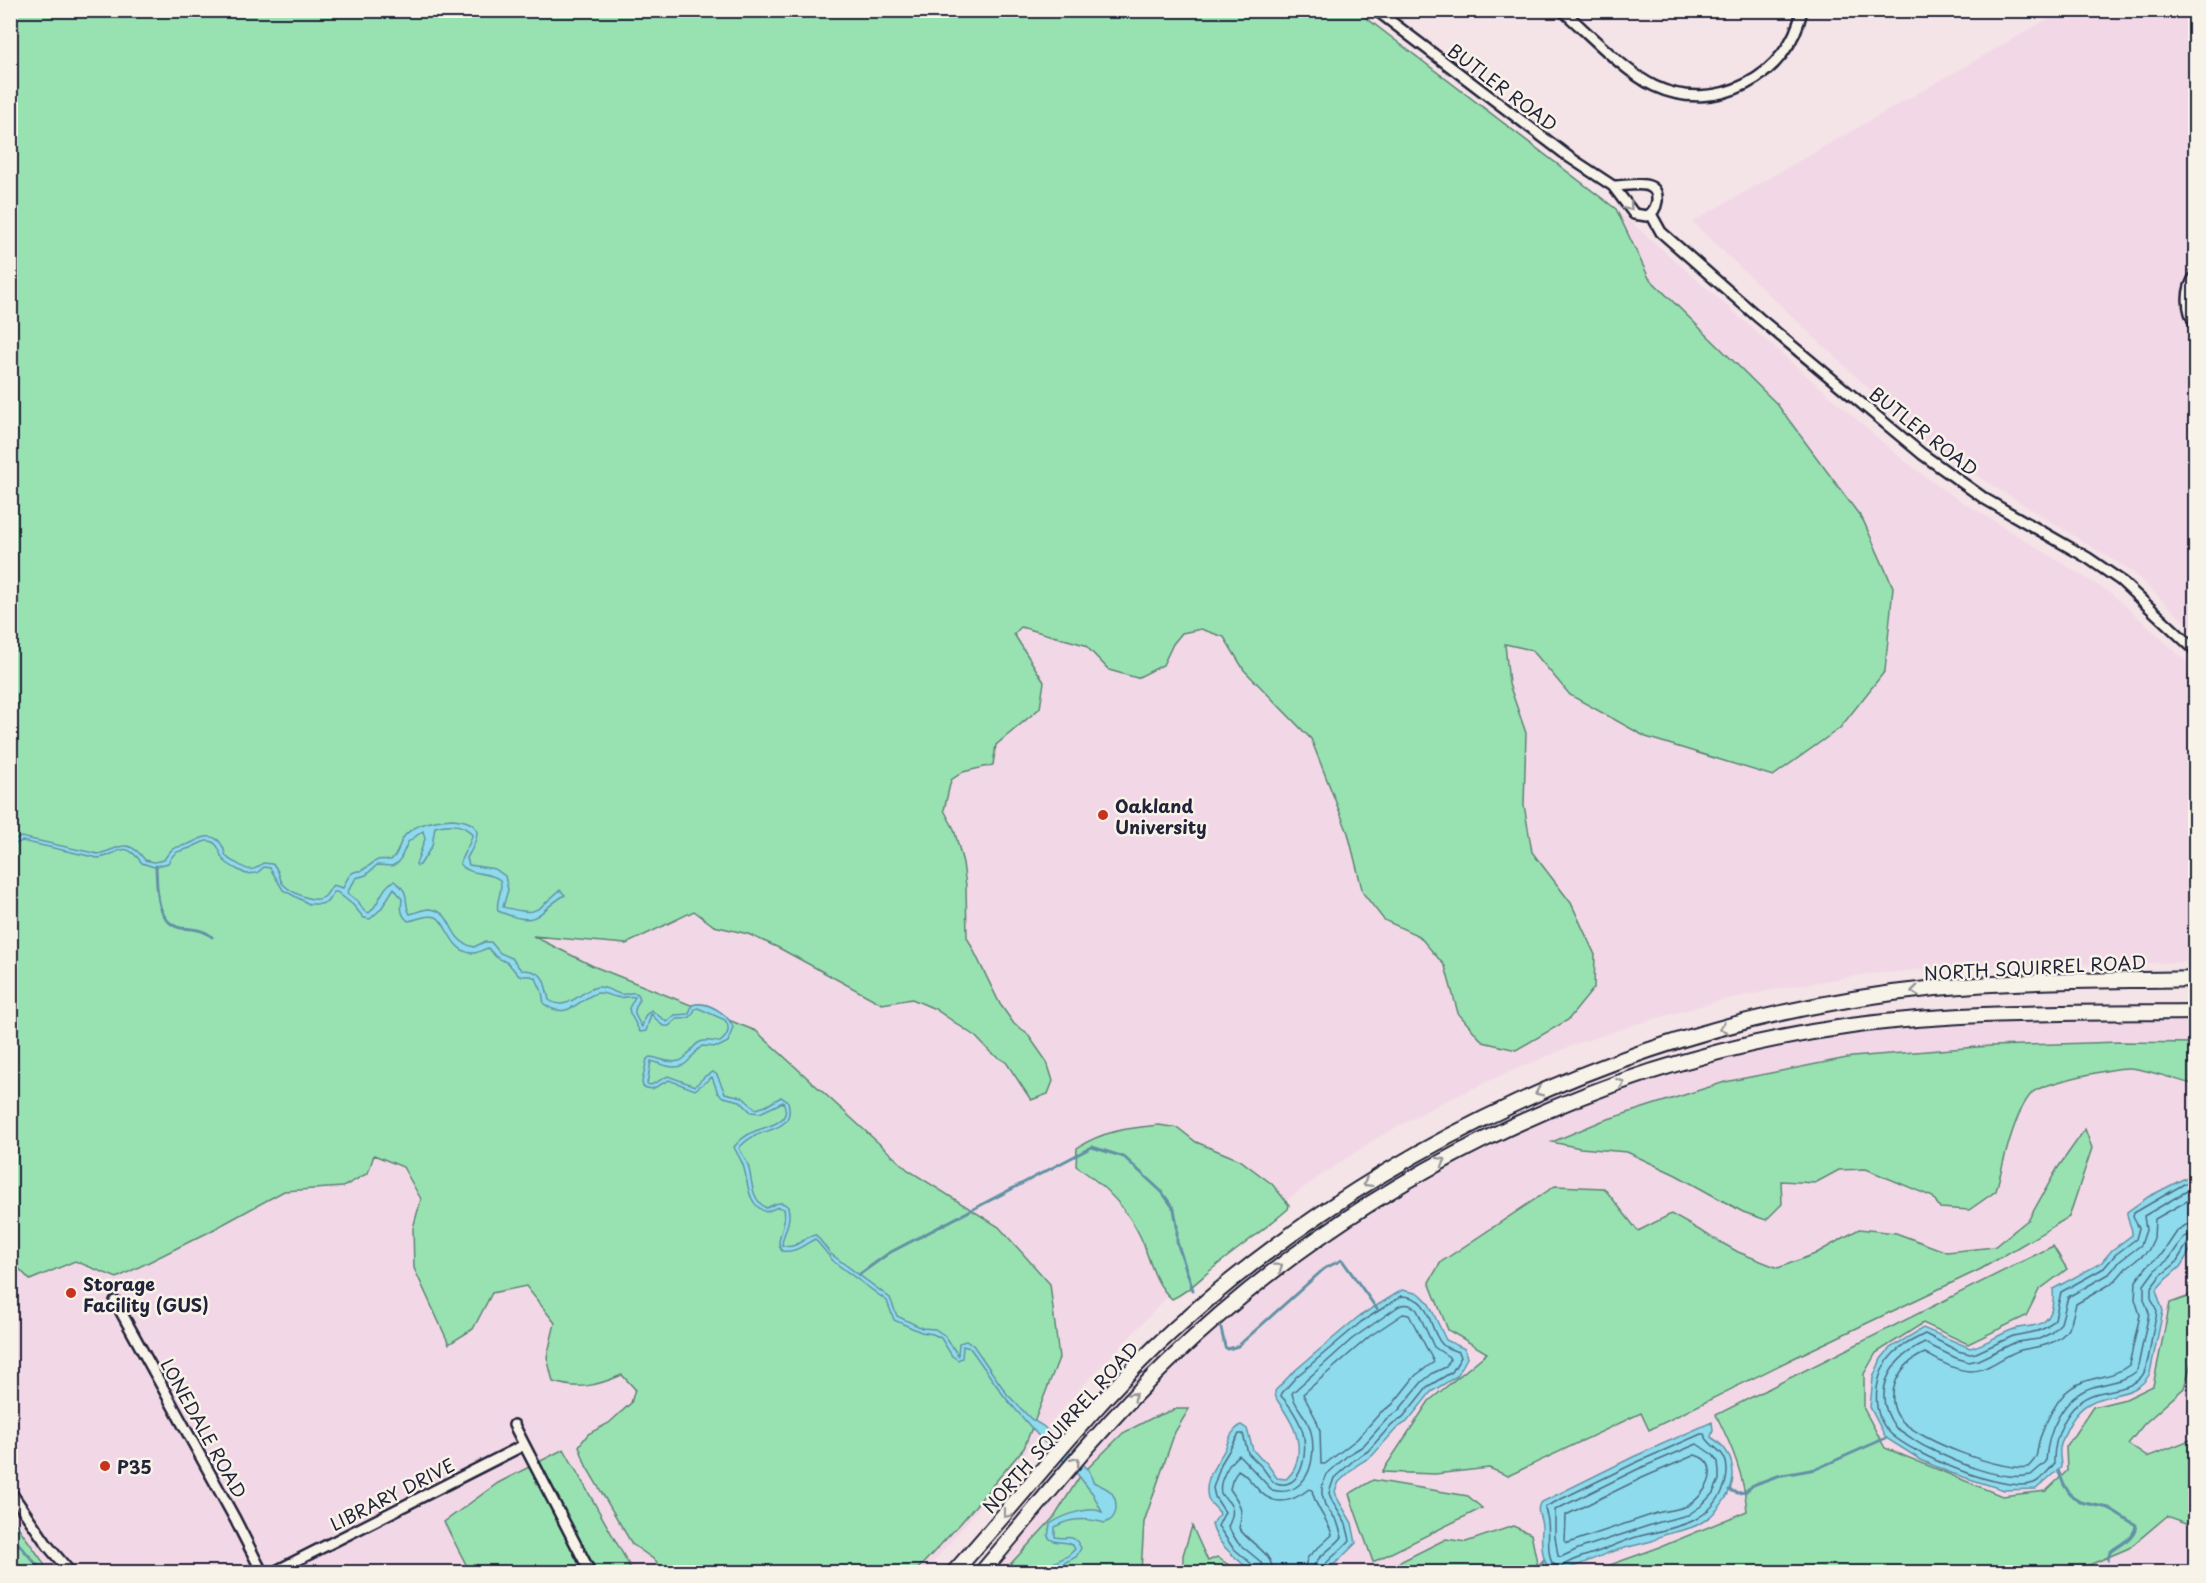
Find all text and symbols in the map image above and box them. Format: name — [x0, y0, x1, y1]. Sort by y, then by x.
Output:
street label: BUTLER ROAD — [1442, 37, 1564, 137]
one-way arrow — [1622, 200, 1633, 211]
street label: BUTLER ROAD — [1864, 380, 1984, 482]
place label: Oakland University — [1115, 792, 1207, 840]
marker: Oakland University — [1096, 808, 1110, 822]
street label: NORTH SQUIRREL ROAD — [1923, 948, 2147, 986]
one-way arrow — [1910, 984, 1919, 996]
one-way arrow — [1718, 1021, 1729, 1033]
one-way arrow — [1615, 1077, 1626, 1090]
one-way arrow — [1535, 1085, 1546, 1097]
one-way arrow — [1436, 1157, 1447, 1168]
one-way arrow — [1363, 1175, 1373, 1187]
one-way arrow — [1272, 1263, 1283, 1274]
place label: Storage Facility (GUS) — [83, 1270, 209, 1318]
marker: Storage Facility (GUS) — [64, 1286, 78, 1300]
street label: NORTH SQUIRREL ROAD — [976, 1335, 1144, 1519]
street label: LONEDALE ROAD — [154, 1353, 254, 1503]
one-way arrow — [1126, 1393, 1137, 1404]
street label: LIBRARY DRIVE — [325, 1451, 459, 1537]
place label: P35 — [117, 1453, 152, 1480]
one-way arrow — [1069, 1457, 1080, 1468]
marker: P35 — [98, 1459, 112, 1473]
one-way arrow — [1003, 1507, 1014, 1518]

